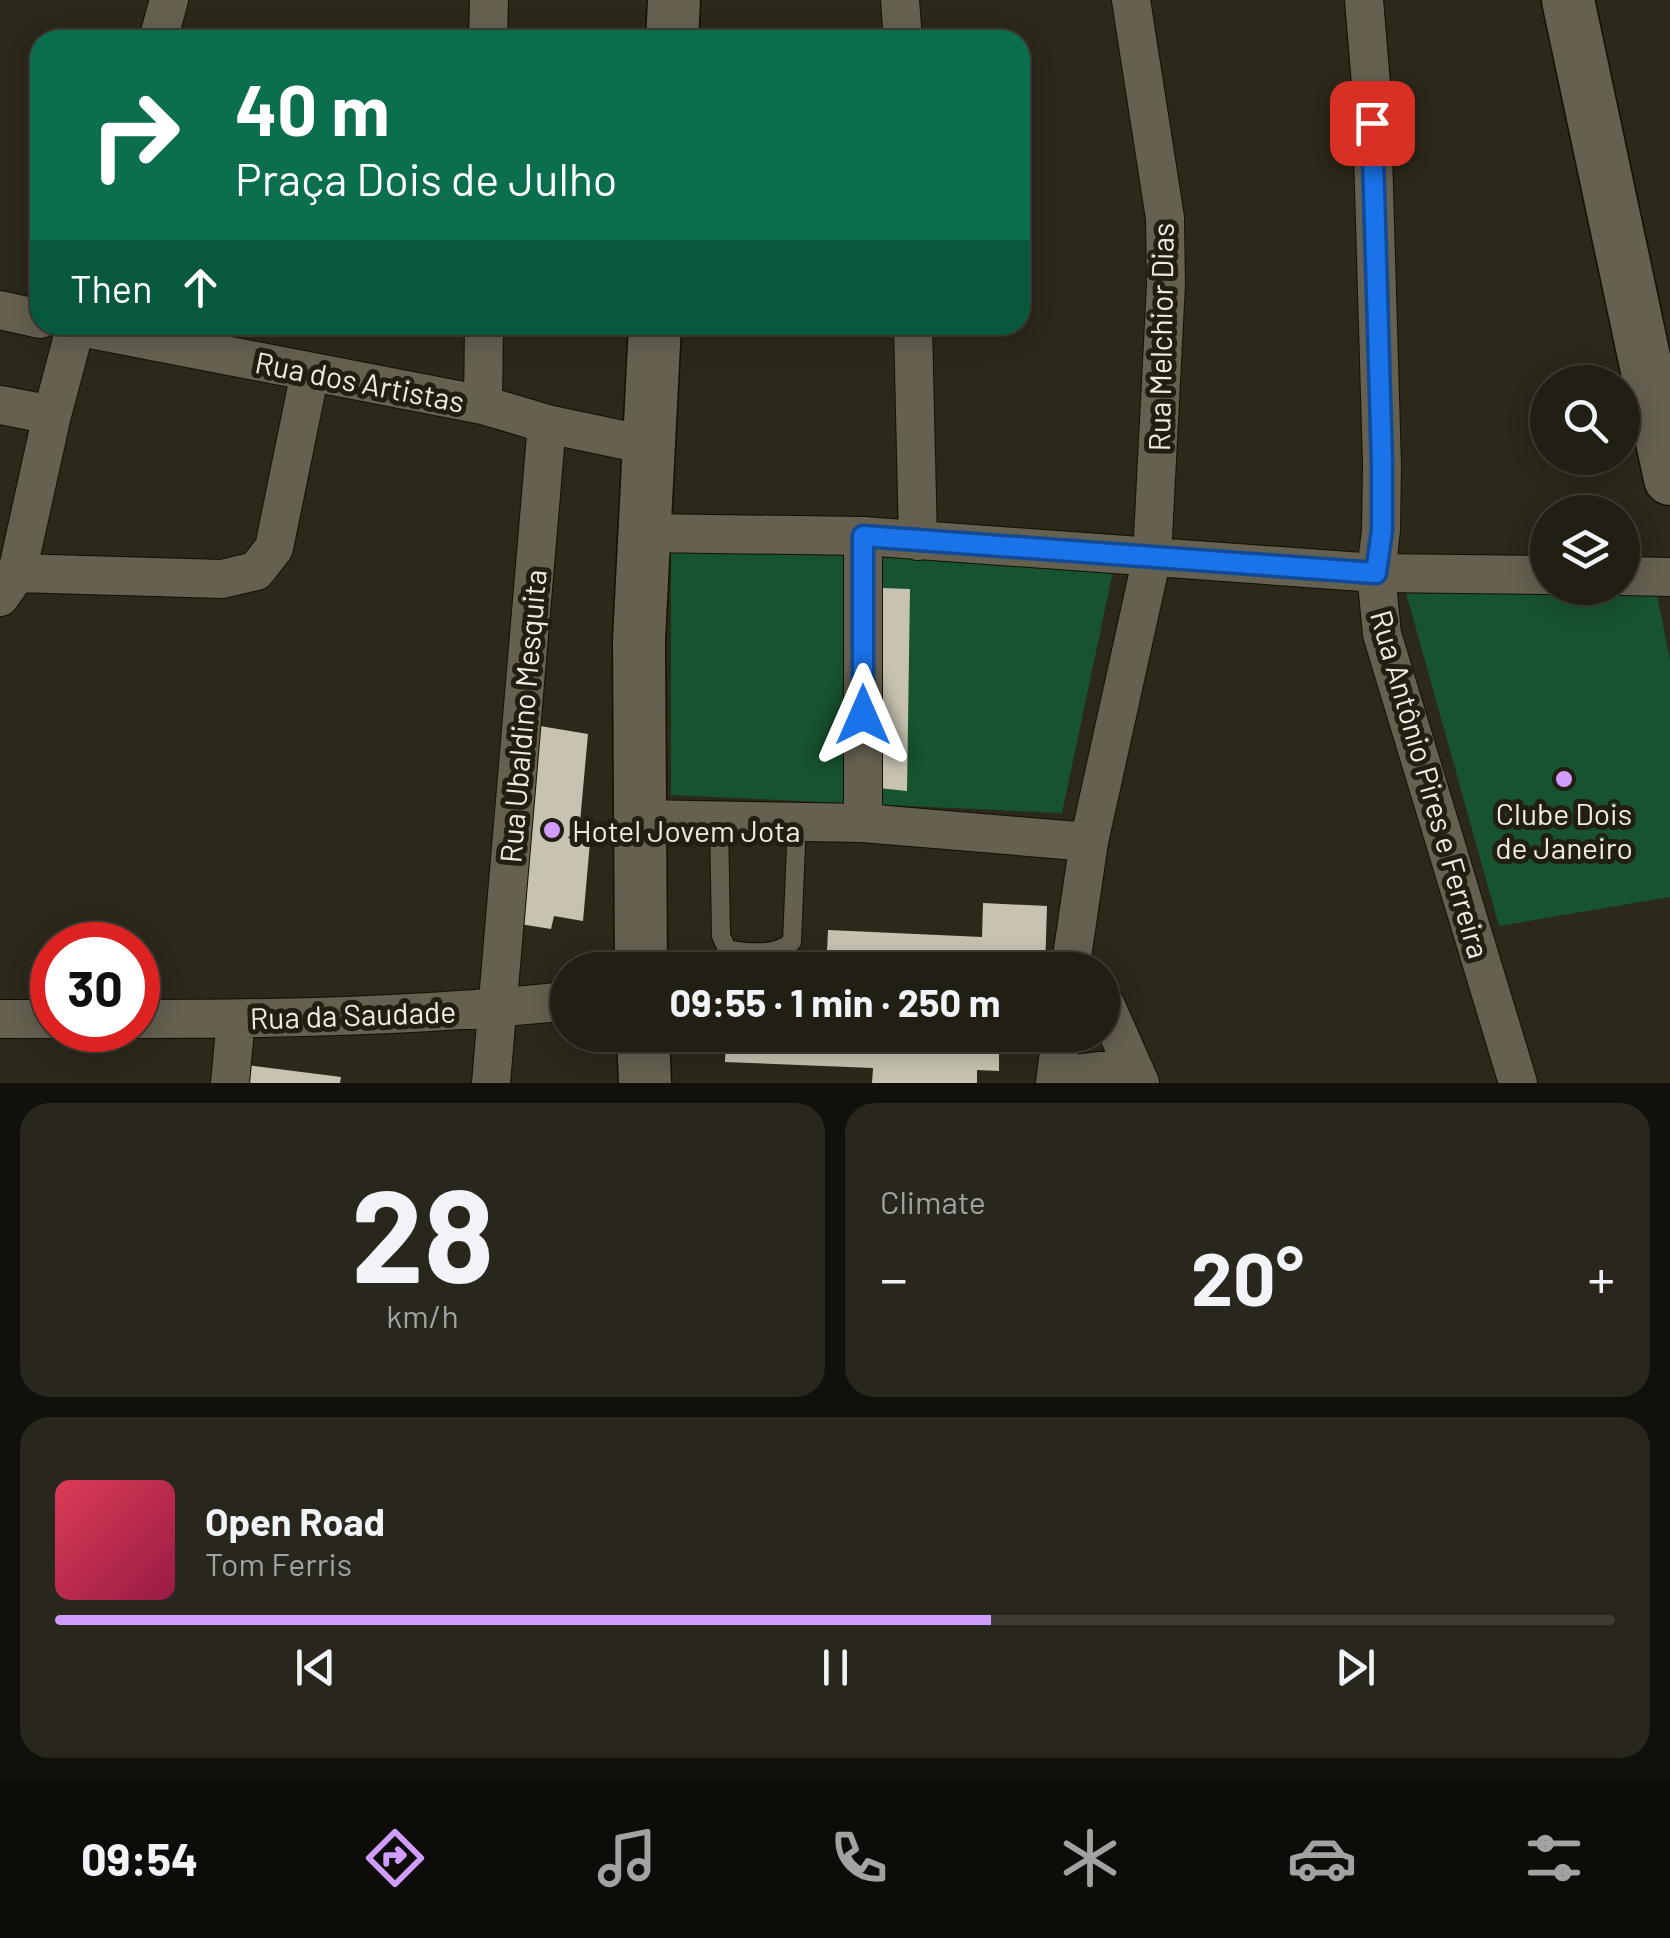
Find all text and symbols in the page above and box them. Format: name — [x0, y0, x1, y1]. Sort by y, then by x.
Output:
text: 40 m — [235, 66, 390, 150]
icon: right — [70, 70, 200, 200]
pin — [1330, 81, 1415, 166]
icon: arrive — [1345, 96, 1400, 151]
text: Praça Dois de Julho — [235, 151, 617, 205]
street label: Rua Melchior Dias — [1140, 222, 1180, 452]
icon: ahead — [173, 260, 228, 315]
text: Then — [70, 265, 153, 311]
street label: Rua dos Artistas — [252, 343, 468, 419]
map controls — [1530, 365, 1640, 605]
button: search — [1530, 365, 1640, 475]
button: layers — [1530, 495, 1640, 605]
street label: Rua Ubaldino Mesquita — [491, 568, 553, 864]
street label: Rua Antônio Pires e Ferreira — [1364, 606, 1498, 962]
position arrow — [811, 663, 915, 767]
marker: Clube Dois de Janeiro — [1553, 768, 1575, 790]
place label: Clube Dois de Janeiro — [1495, 795, 1633, 865]
place label: Hotel Jovem Jota — [572, 812, 800, 848]
marker: Hotel Jovem Jota — [541, 819, 563, 841]
speed limit sign: 30 — [30, 922, 160, 1052]
text: 09:55 · 1 min · 250 m — [670, 979, 1000, 1025]
street label: Rua da Saudade — [249, 992, 457, 1036]
text: 28 — [351, 1153, 494, 1309]
text: Climate — [880, 1182, 986, 1220]
text: 20° — [1191, 1231, 1304, 1321]
text: − — [880, 1244, 908, 1310]
text: + — [1587, 1244, 1615, 1310]
text: km/h — [386, 1296, 459, 1334]
text: Open Road — [205, 1498, 385, 1544]
text: Tom Ferris — [205, 1544, 352, 1582]
icon: previous — [288, 1640, 343, 1695]
icon: pause — [808, 1640, 863, 1695]
icon: next — [1328, 1640, 1383, 1695]
icon: directions — [360, 1823, 430, 1893]
icon: music — [592, 1823, 662, 1893]
icon: phone — [824, 1823, 894, 1893]
icon: climate — [1055, 1823, 1125, 1893]
icon: car — [1287, 1823, 1357, 1893]
icon: filters — [1519, 1823, 1589, 1893]
text: 09:54 — [81, 1831, 198, 1885]

